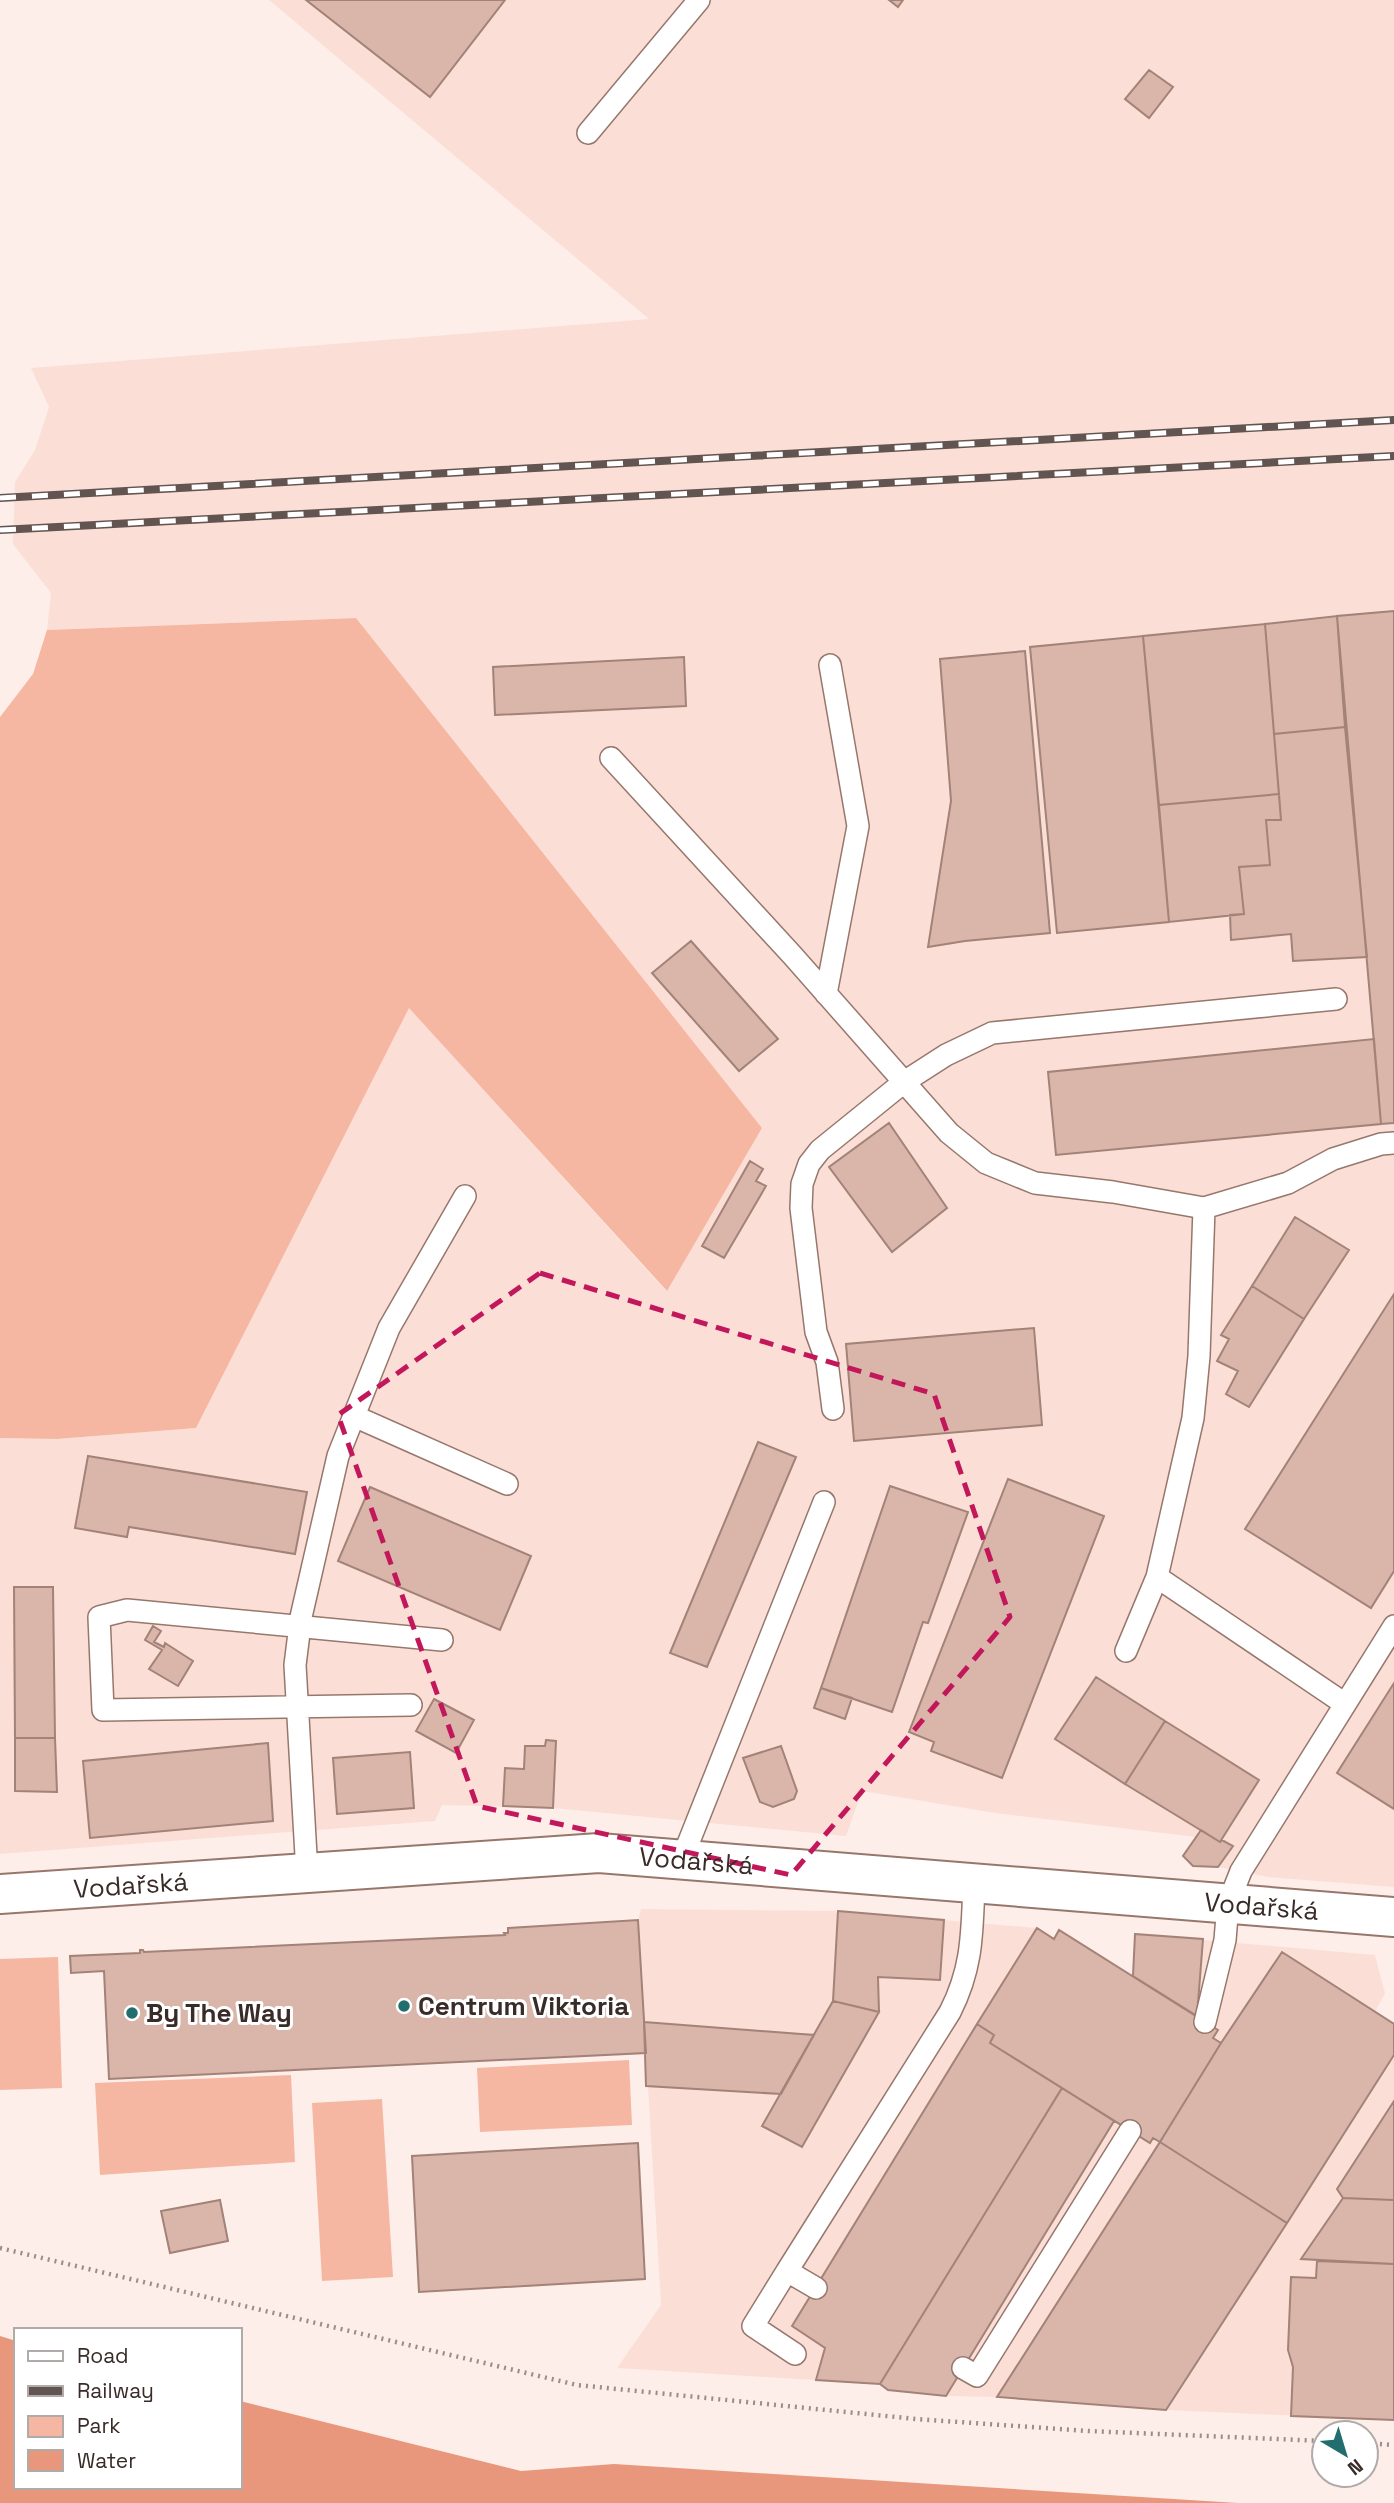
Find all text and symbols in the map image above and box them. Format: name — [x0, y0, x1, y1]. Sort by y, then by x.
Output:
street label: Vodařská — [638, 1839, 755, 1882]
street label: Vodařská — [72, 1864, 189, 1906]
street label: Vodařská — [1203, 1885, 1320, 1928]
place label: Centrum Viktoria — [418, 1989, 629, 2023]
place label: By The Way — [146, 1996, 292, 2030]
marker: Centrum Viktoria — [396, 1998, 412, 2014]
marker: By The Way — [124, 2005, 140, 2021]
legend — [14, 2328, 242, 2489]
text: Road — [77, 2342, 129, 2369]
text: Railway — [77, 2377, 154, 2404]
text: Park — [77, 2412, 121, 2439]
north arrow — [1310, 2419, 1380, 2489]
text: Water — [77, 2447, 136, 2474]
text: N — [1342, 2453, 1368, 2481]

